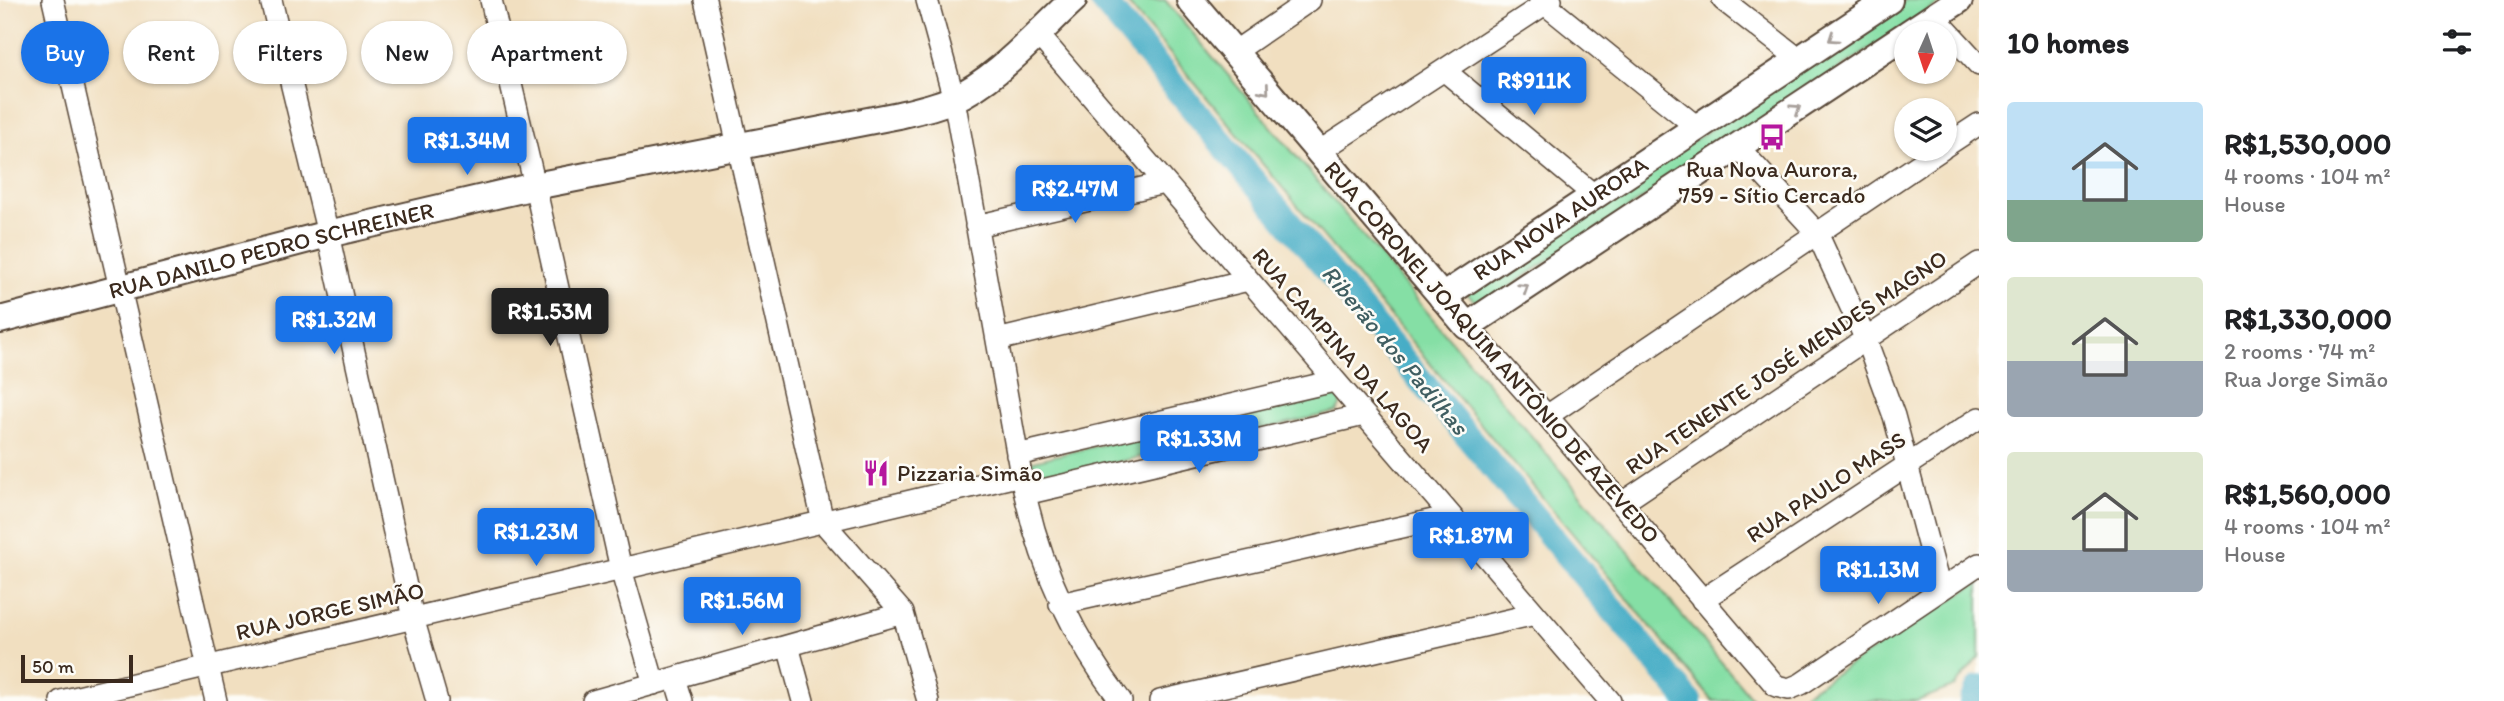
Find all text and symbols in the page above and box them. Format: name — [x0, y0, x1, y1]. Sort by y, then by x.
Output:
chip: Buy — [21, 21, 109, 84]
chip: Rent — [123, 21, 219, 84]
chip: Filters — [233, 21, 347, 84]
chip: New — [361, 21, 453, 84]
chip: Apartment — [467, 21, 627, 84]
north arrow — [1894, 21, 1956, 84]
map controls — [1894, 21, 1957, 161]
icon: filters — [2438, 23, 2476, 61]
text: 10 homes — [2007, 24, 2130, 61]
one-way arrow — [1828, 30, 1841, 42]
pin: R$911K — [1477, 58, 1591, 117]
text: R$911K — [1497, 66, 1571, 94]
one-way arrow — [1257, 81, 1269, 94]
button: layers — [1894, 98, 1957, 161]
one-way arrow — [1788, 104, 1801, 117]
pin: R$1.34M — [402, 118, 532, 177]
bus stop icon: Rua Nova Aurora, 759 - Sítio Cercado — [1757, 122, 1787, 152]
text: R$1,530,000 — [2224, 125, 2392, 162]
text: R$1.34M — [424, 126, 510, 154]
icon: home — [2063, 130, 2147, 214]
street label: RUA NOVA AURORA — [1467, 150, 1653, 287]
street label: RUA CORONEL JOAQUIM ANTÔNIO DE AZEVEDO — [1318, 155, 1666, 549]
place label: Rua Nova Aurora, 759 - Sítio Cercado — [1679, 155, 1866, 209]
text: 4 rooms · 104 m² — [2224, 162, 2391, 190]
pin: R$2.47M — [1010, 166, 1140, 225]
text: R$2.47M — [1031, 174, 1119, 202]
text: House — [2224, 190, 2286, 218]
street label: RUA DANILO PEDRO SCHREINER — [106, 196, 437, 305]
street label: RUA CAMPINA DA LAGOA — [1246, 242, 1440, 458]
street label: RUA TENENTE JOSÉ MENDES MAGNO — [1620, 244, 1952, 480]
water label: Riberão dos Padilhas — [1316, 259, 1476, 441]
one-way arrow — [1516, 284, 1529, 296]
pin: R$1.53M — [485, 288, 615, 348]
pin: R$1.32M — [269, 296, 399, 356]
text: R$1.53M — [507, 297, 593, 325]
text: R$1,330,000 — [2224, 300, 2392, 337]
text: R$1.32M — [291, 305, 377, 333]
icon: home — [2063, 305, 2147, 389]
text: 2 rooms · 74 m² — [2224, 337, 2376, 365]
text: Rua Jorge Simão — [2224, 365, 2388, 393]
pin: R$1.33M — [1134, 416, 1264, 475]
text: R$1.33M — [1156, 424, 1242, 452]
street label: RUA PAULO MASS — [1741, 425, 1911, 549]
restaurant icon: Pizzaria Simão — [861, 458, 891, 488]
place label: Pizzaria Simão — [897, 459, 1042, 487]
text: R$1,560,000 — [2224, 475, 2391, 512]
icon: home — [2063, 480, 2147, 564]
pin: R$1.23M — [471, 508, 601, 568]
pin: R$1.87M — [1406, 512, 1536, 572]
text: 4 rooms · 104 m² — [2224, 512, 2391, 540]
text: R$1.23M — [493, 517, 579, 545]
text: R$1.87M — [1429, 521, 1513, 549]
text: House — [2224, 540, 2286, 568]
pin: R$1.13M — [1813, 546, 1943, 606]
text: R$1.13M — [1836, 555, 1920, 583]
street label: RUA JORGE SIMÃO — [233, 576, 427, 646]
pin: R$1.56M — [677, 578, 807, 637]
text: R$1.56M — [700, 586, 784, 614]
scale bar — [21, 652, 133, 684]
text: 50 m — [32, 655, 74, 678]

